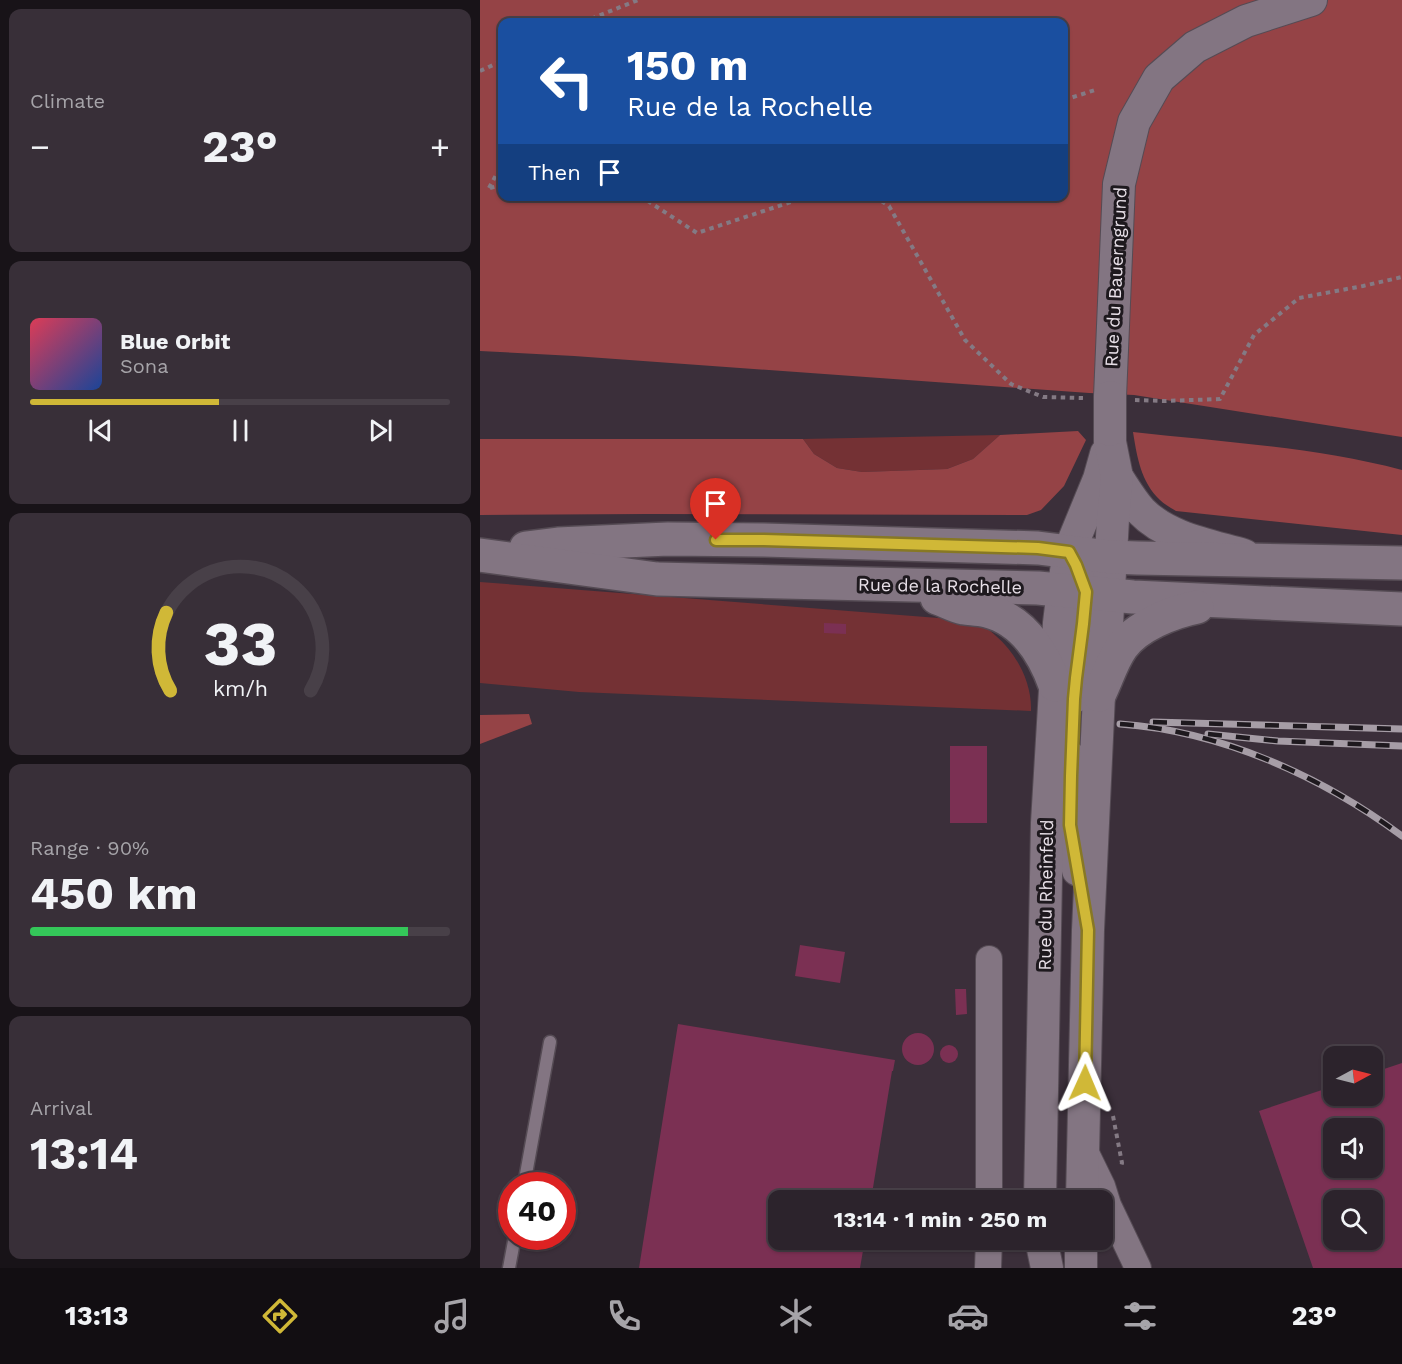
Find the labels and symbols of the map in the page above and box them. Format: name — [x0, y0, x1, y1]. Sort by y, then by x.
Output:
street label: Rue du Bauerngrund — [1100, 186, 1131, 368]
pin — [690, 478, 741, 540]
street label: Rue de la Rochelle — [858, 574, 1022, 597]
street label: Rue du Rheinfeld — [1034, 819, 1057, 971]
north arrow — [1323, 1046, 1383, 1106]
position arrow — [1053, 1051, 1117, 1115]
speed limit sign: 40 — [498, 1172, 576, 1250]

